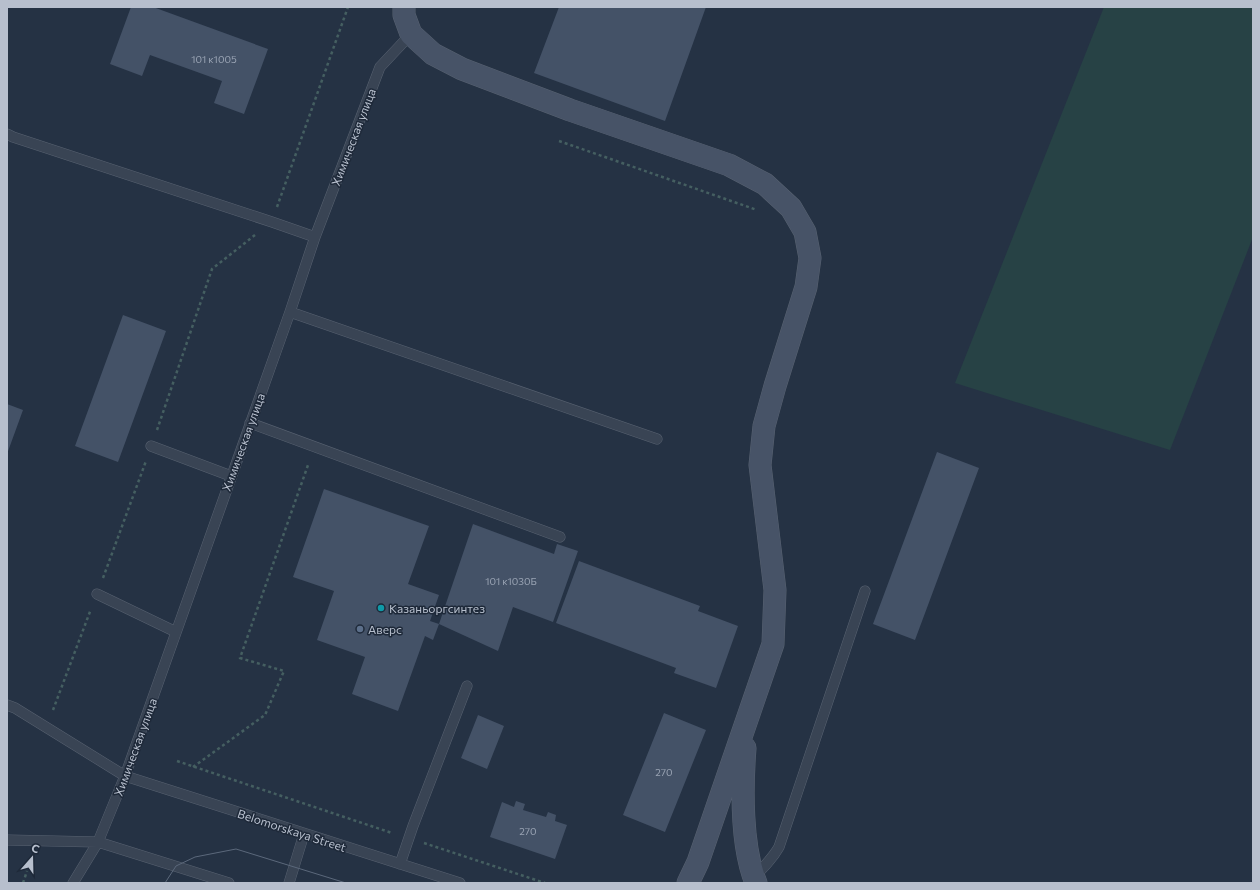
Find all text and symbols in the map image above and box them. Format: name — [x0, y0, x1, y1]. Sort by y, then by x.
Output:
house number: 101 к1005 — [191, 53, 237, 65]
street label: Химическая улица — [328, 86, 378, 188]
street label: Химическая улица — [219, 391, 267, 493]
house number: 101 к1030Б — [485, 575, 537, 587]
place label: Казаньоргсинтез — [389, 601, 485, 615]
marker: Казаньоргсинтез — [376, 603, 386, 613]
place label: Аверс — [368, 622, 402, 636]
marker: Аверс — [355, 624, 365, 634]
street label: Химическая улица — [111, 696, 159, 798]
house number: 270 — [655, 766, 673, 778]
street label: Belomorskaya Street — [236, 806, 348, 854]
house number: 270 — [519, 825, 537, 837]
north arrow — [12, 838, 52, 878]
text: С — [30, 841, 42, 856]

